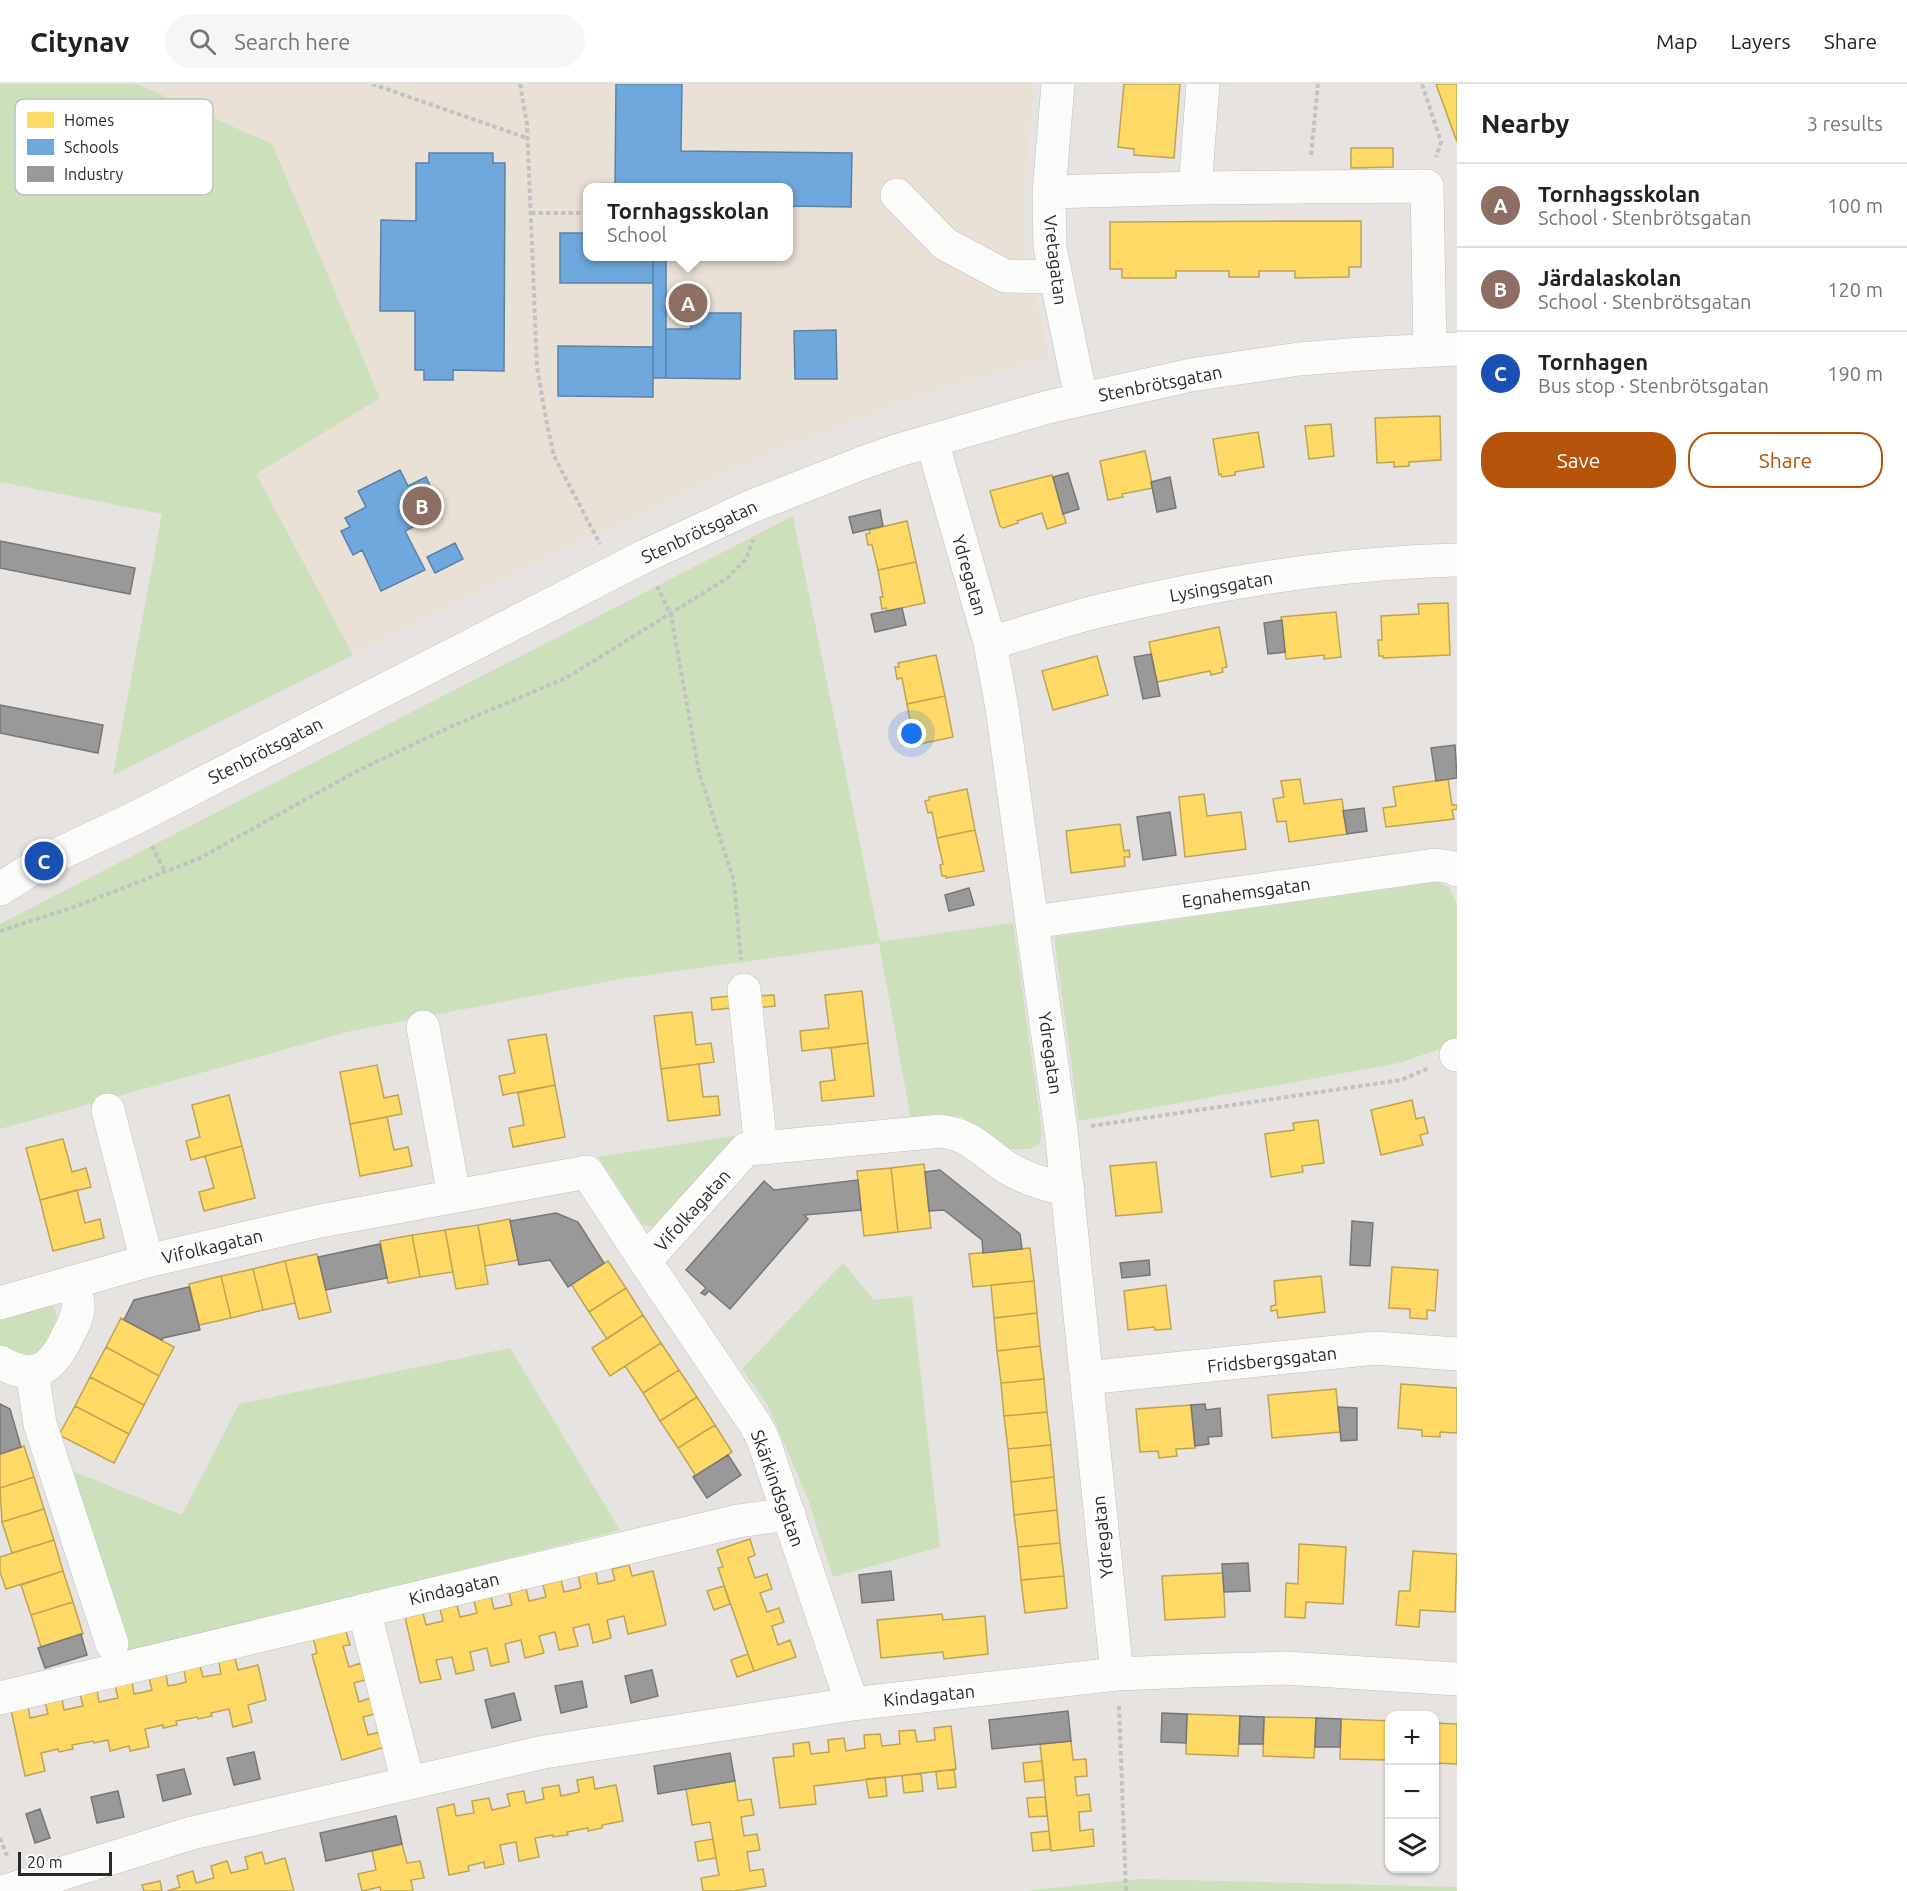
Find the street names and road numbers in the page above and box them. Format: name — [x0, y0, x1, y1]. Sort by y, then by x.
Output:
street label: Vretagatan — [1041, 214, 1071, 306]
street label: Stenbrötsgatan — [1096, 361, 1224, 405]
street label: Stenbrötsgatan — [638, 495, 760, 567]
street label: Ydregatan — [949, 532, 991, 618]
street label: Lysingsgatan — [1168, 567, 1274, 605]
street label: Stenbrötsgatan — [205, 713, 325, 787]
street label: Egnahemsgatan — [1180, 873, 1312, 911]
street label: Ydregatan — [1035, 1010, 1067, 1096]
street label: Vifolkagatan — [650, 1165, 734, 1255]
street label: Vifolkagatan — [160, 1225, 264, 1267]
street label: Fridsbergsgatan — [1206, 1342, 1338, 1376]
street label: Skärkindsgatan — [748, 1427, 808, 1549]
street label: Ydregatan — [1088, 1495, 1116, 1579]
street label: Kindagatan — [407, 1568, 501, 1608]
street label: Kindagatan — [882, 1680, 976, 1710]

